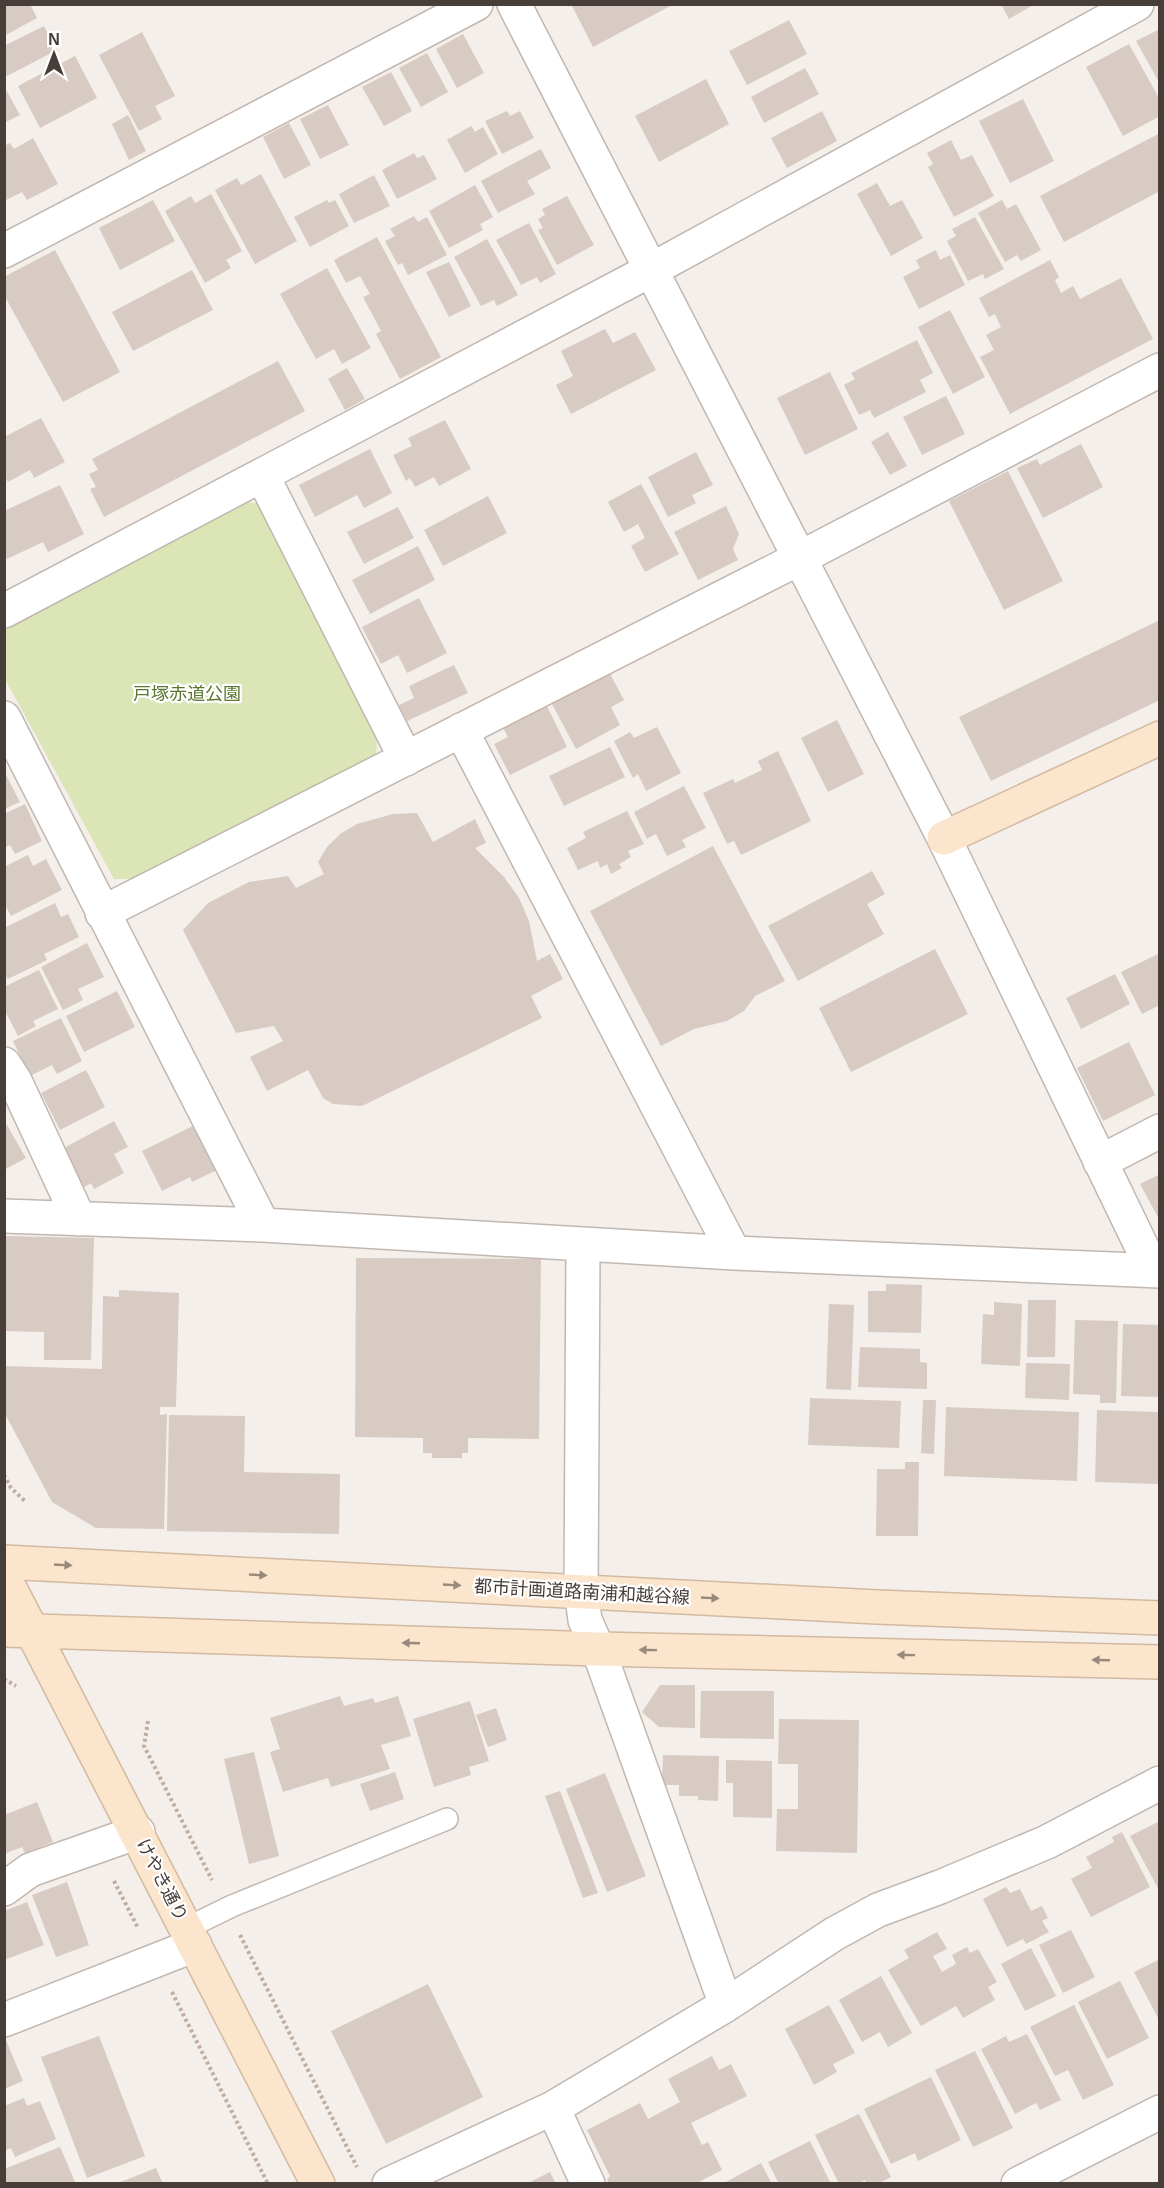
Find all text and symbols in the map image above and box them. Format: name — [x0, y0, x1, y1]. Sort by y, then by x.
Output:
north arrow — [24, 24, 84, 84]
text: N — [48, 31, 60, 48]
park label: 戸塚赤道公園 — [133, 684, 241, 704]
one-way arrow — [53, 1560, 72, 1569]
one-way arrow — [248, 1570, 267, 1579]
street label: 都市計画道路南浦和越谷線 — [474, 1576, 690, 1608]
one-way arrow — [443, 1580, 462, 1589]
one-way arrow — [701, 1594, 720, 1603]
one-way arrow — [402, 1639, 421, 1648]
one-way arrow — [639, 1645, 658, 1655]
one-way arrow — [897, 1651, 916, 1660]
one-way arrow — [1092, 1655, 1111, 1665]
street label: けやき通り — [133, 1835, 191, 1925]

